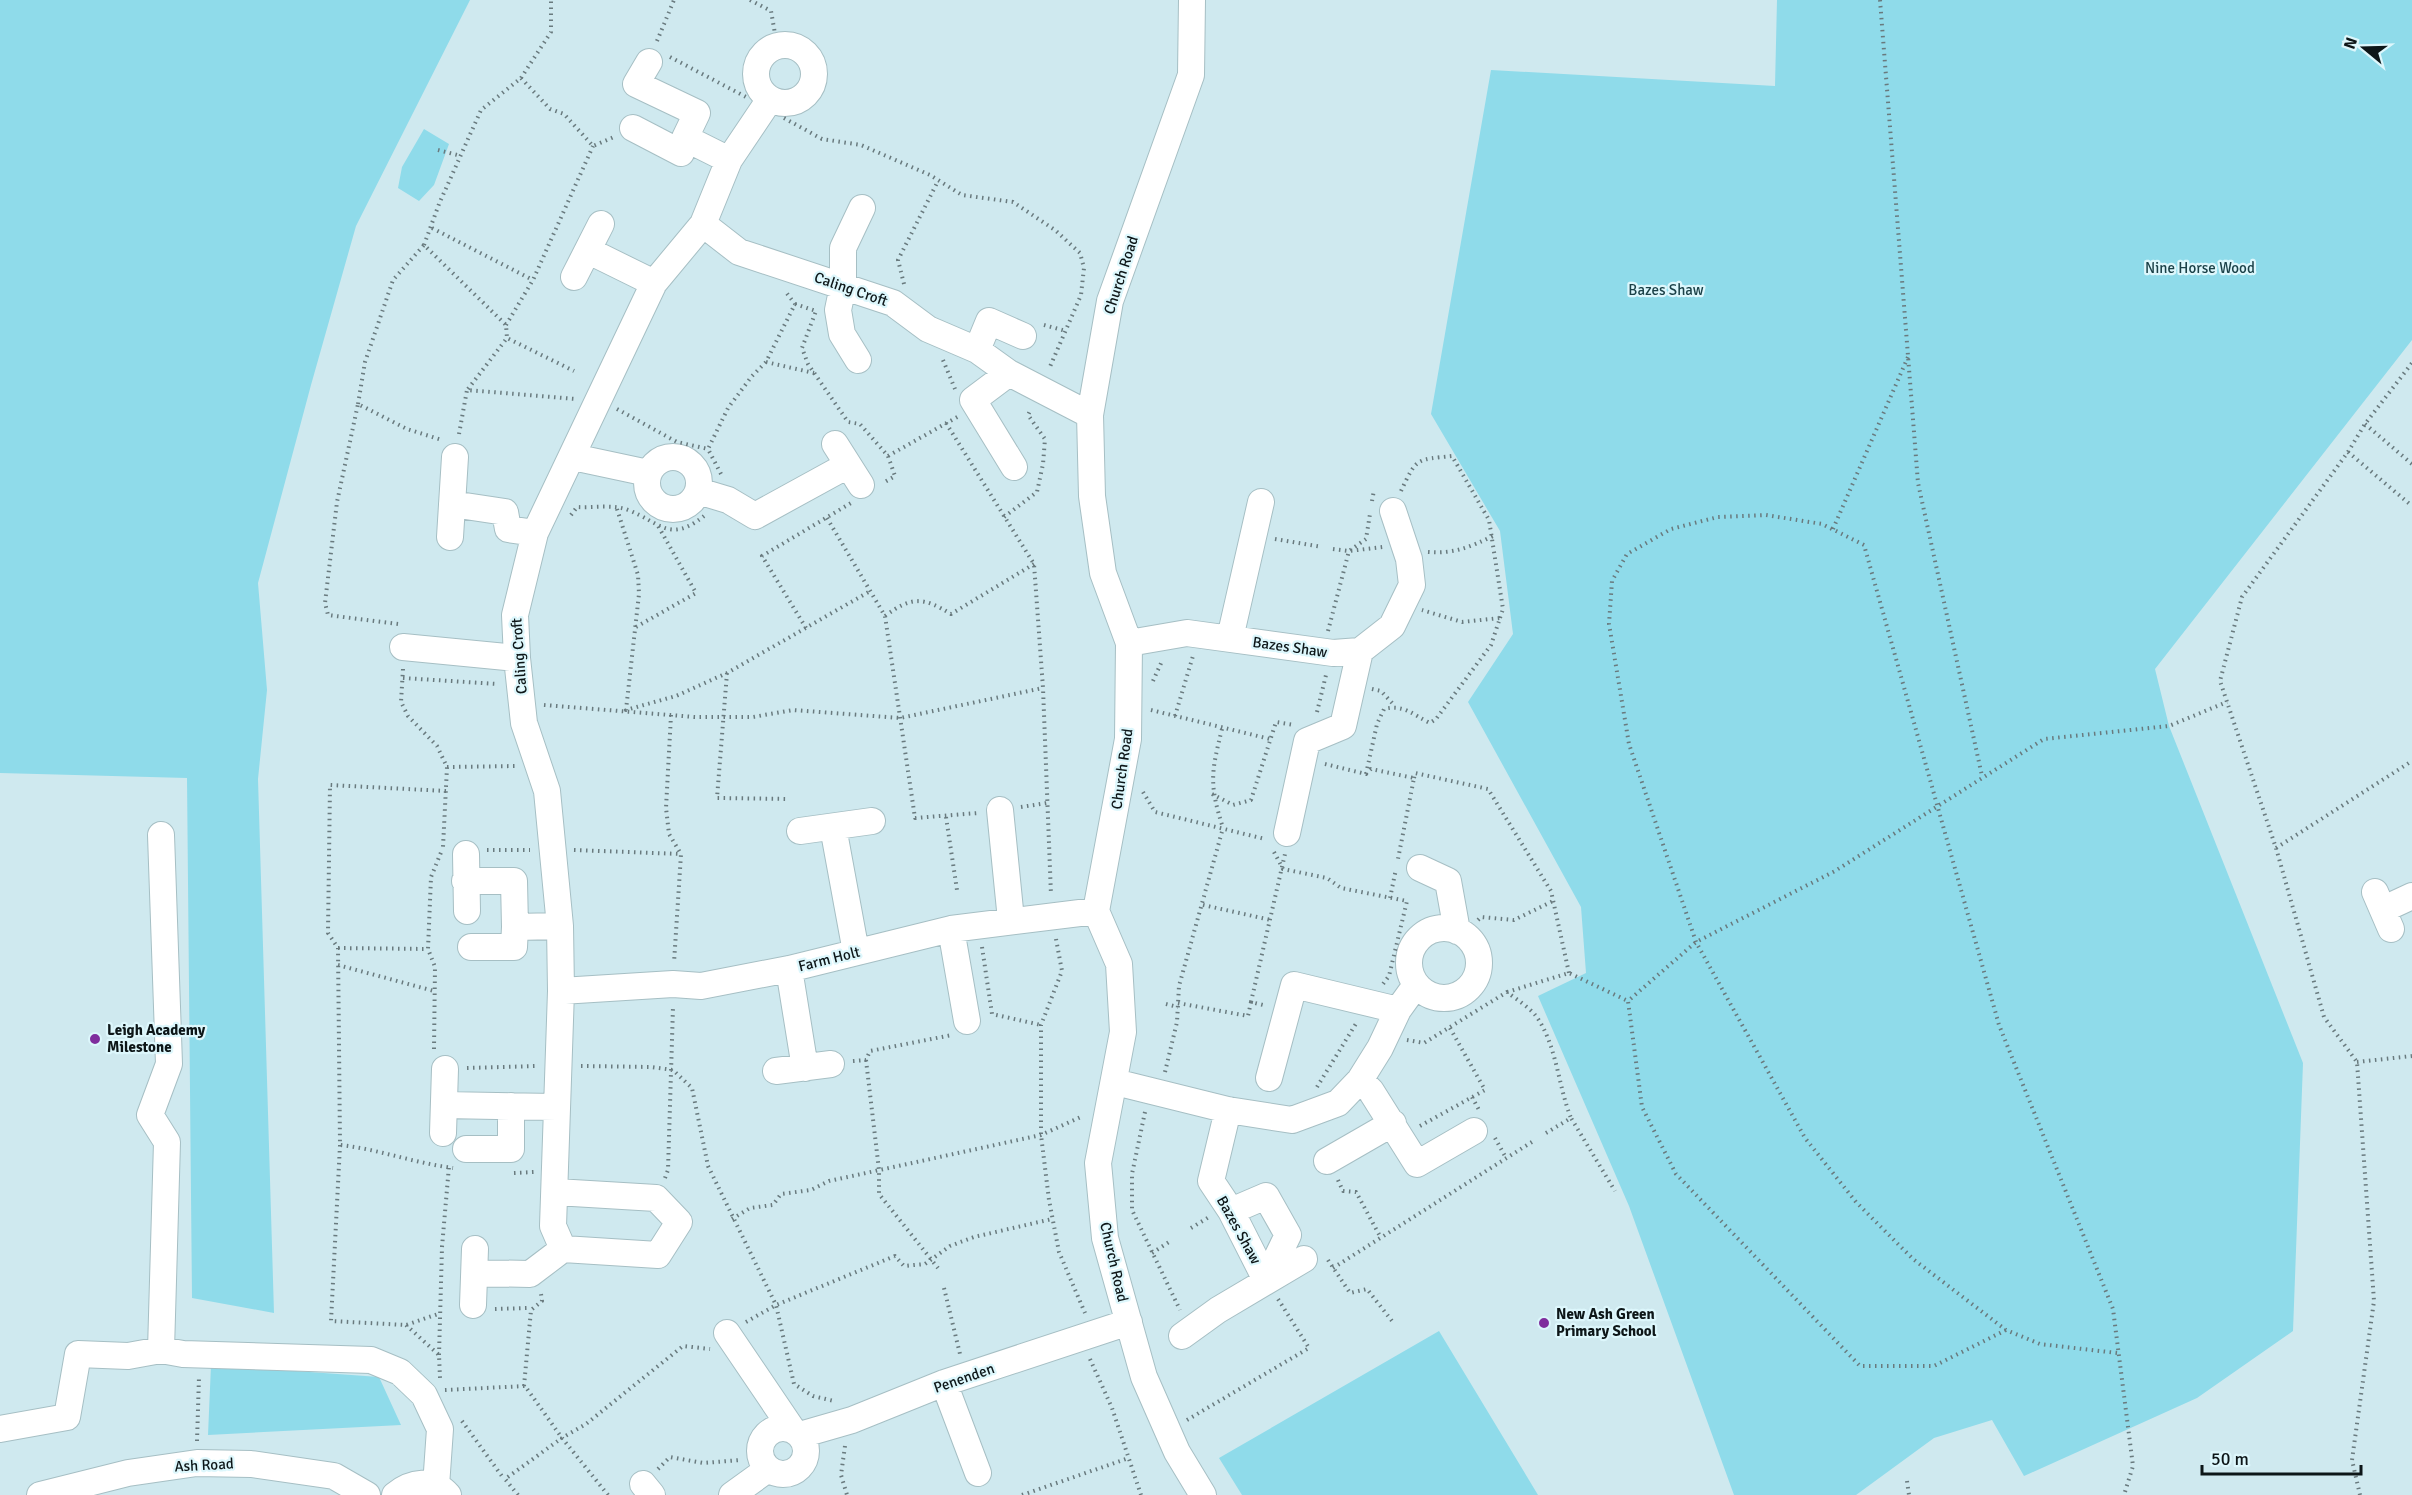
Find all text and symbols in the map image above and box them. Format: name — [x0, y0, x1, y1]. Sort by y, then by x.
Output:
north arrow — [2334, 18, 2394, 78]
text: N — [2339, 35, 2362, 52]
street label: Church Road — [1100, 234, 1142, 316]
park label: Nine Horse Wood — [2145, 259, 2255, 277]
street label: Caling Croft — [812, 268, 890, 310]
park label: Bazes Shaw — [1628, 281, 1704, 299]
street label: Caling Croft — [507, 617, 531, 695]
street label: Bazes Shaw — [1251, 633, 1329, 661]
street label: Church Road — [1107, 727, 1137, 811]
street label: Farm Holt — [796, 943, 862, 975]
place label: Leigh Academy Milestone — [107, 1021, 206, 1056]
marker: Leigh Academy Milestone — [88, 1032, 102, 1046]
street label: Bazes Shaw — [1213, 1193, 1265, 1267]
street label: Church Road — [1096, 1220, 1132, 1304]
place label: New Ash Green Primary School — [1556, 1305, 1657, 1340]
marker: New Ash Green Primary School — [1537, 1316, 1551, 1330]
street label: Penenden — [931, 1359, 997, 1397]
scale bar — [2202, 1438, 2361, 1476]
text: 50 m — [2211, 1448, 2249, 1470]
street label: Ash Road — [174, 1454, 234, 1476]

